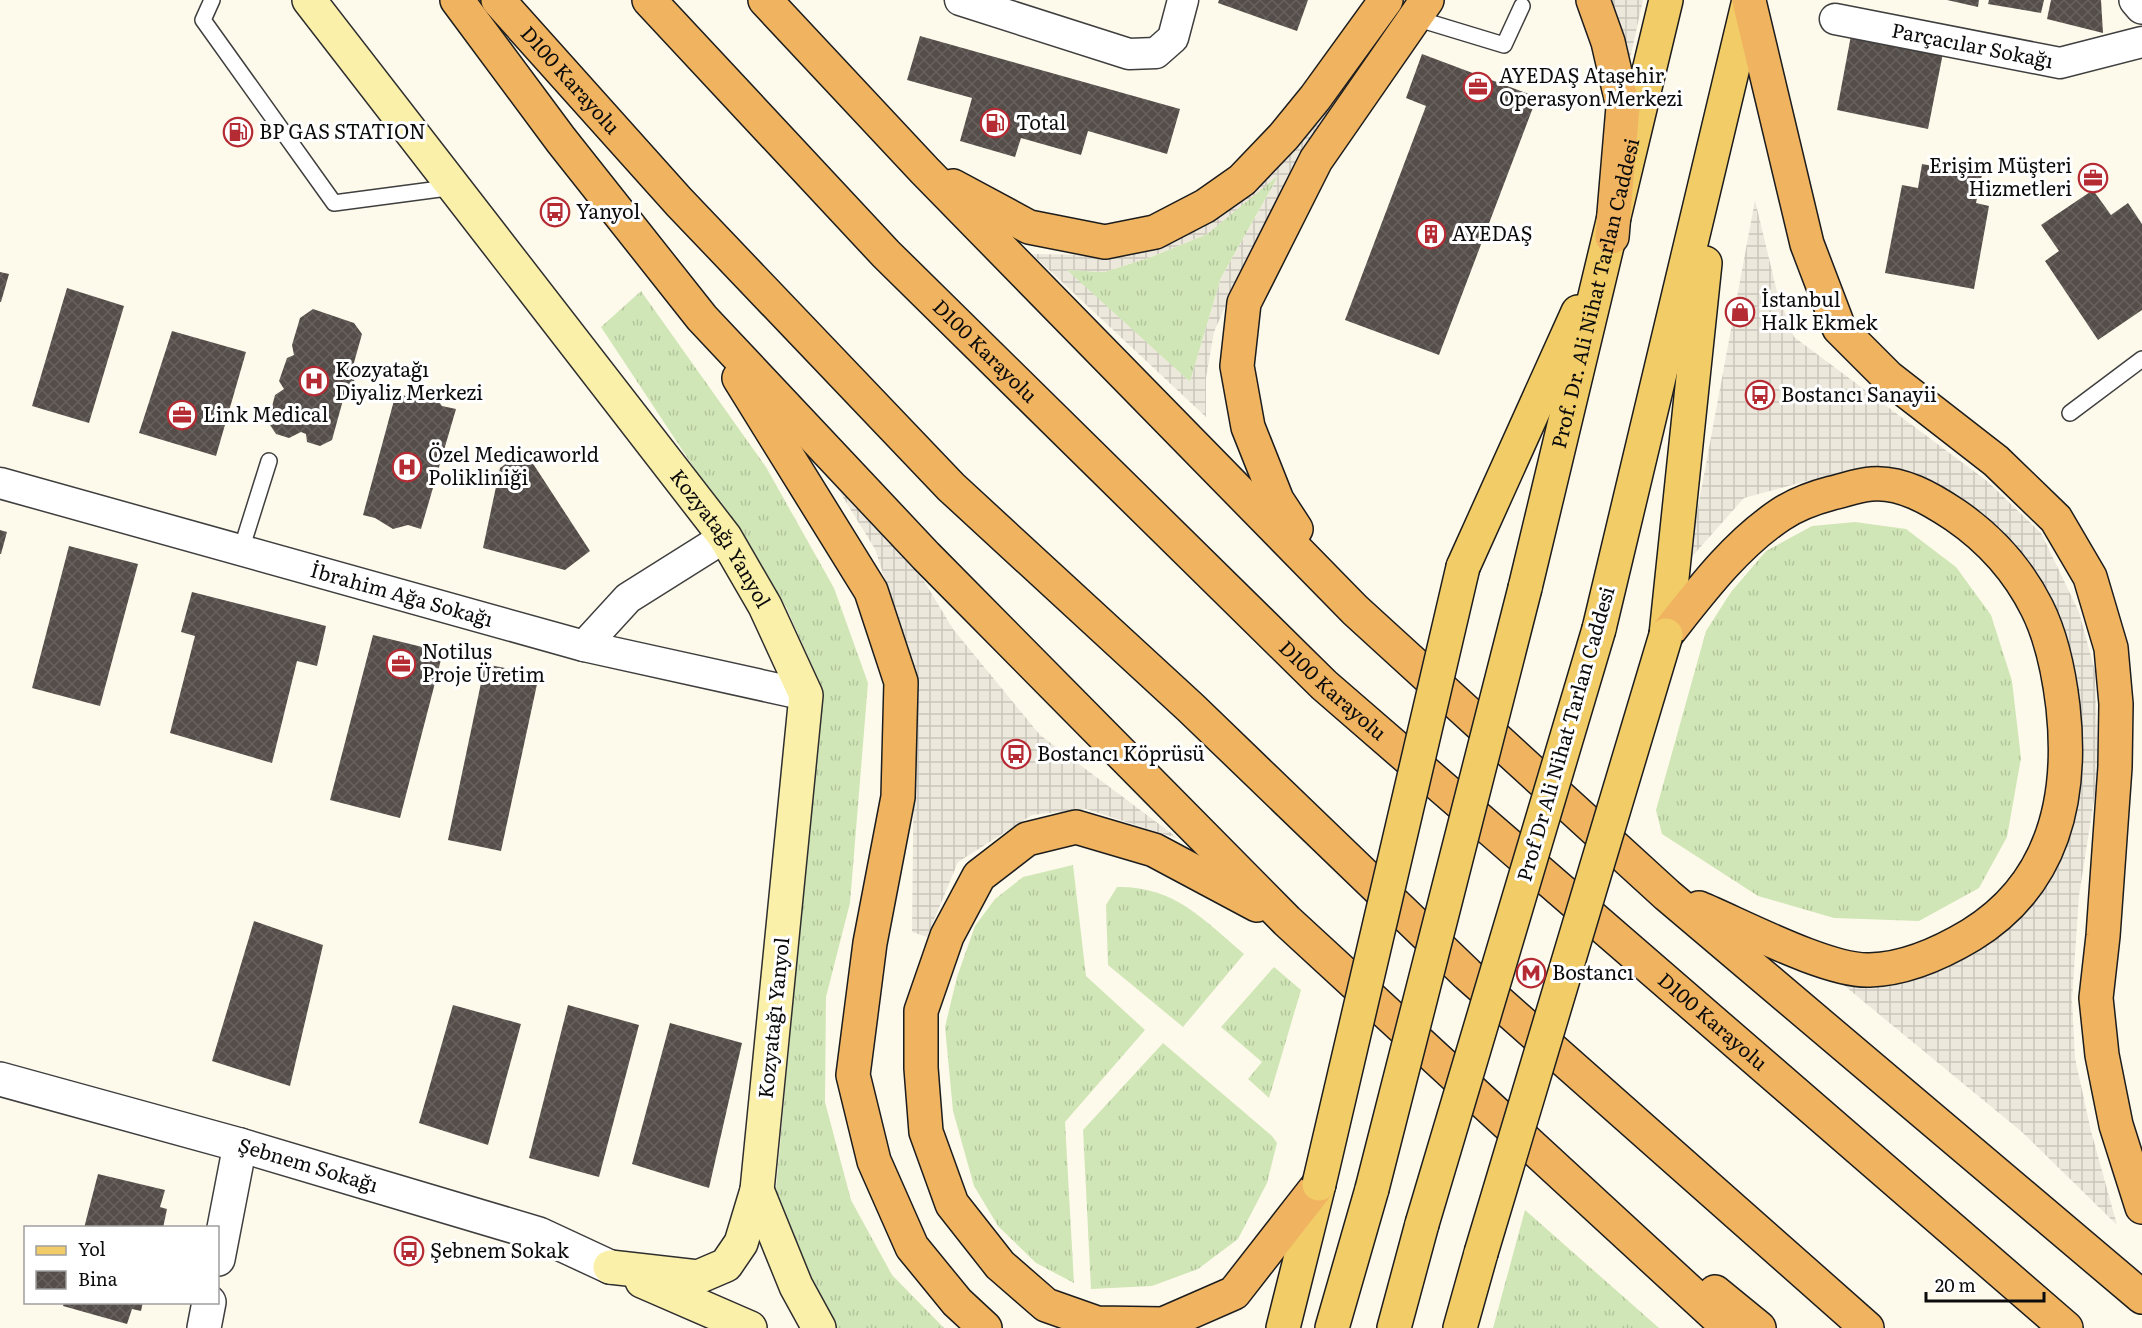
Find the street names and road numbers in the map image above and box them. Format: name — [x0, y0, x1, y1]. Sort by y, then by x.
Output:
street label: Parçacılar Sokağı — [1889, 13, 2057, 74]
street label: D100 Karayolu — [515, 18, 629, 140]
street label: Prof. Dr. Ali Nihat Tarlan Caddesi — [1542, 134, 1645, 451]
street label: D100 Karayolu — [927, 291, 1046, 409]
street label: Kozyatağı Yanyol — [664, 461, 780, 613]
street label: İbrahim Ağa Sokağı — [307, 553, 497, 633]
street label: Prof Dr Ali Nihat Tarlan Caddesi — [1508, 582, 1621, 884]
street label: D100 Karayolu — [1273, 632, 1395, 746]
street label: Kozyatağı Yanyol — [749, 935, 795, 1100]
street label: D100 Karayolu — [1652, 964, 1776, 1076]
street label: Şebnem Sokağı — [235, 1128, 383, 1198]

